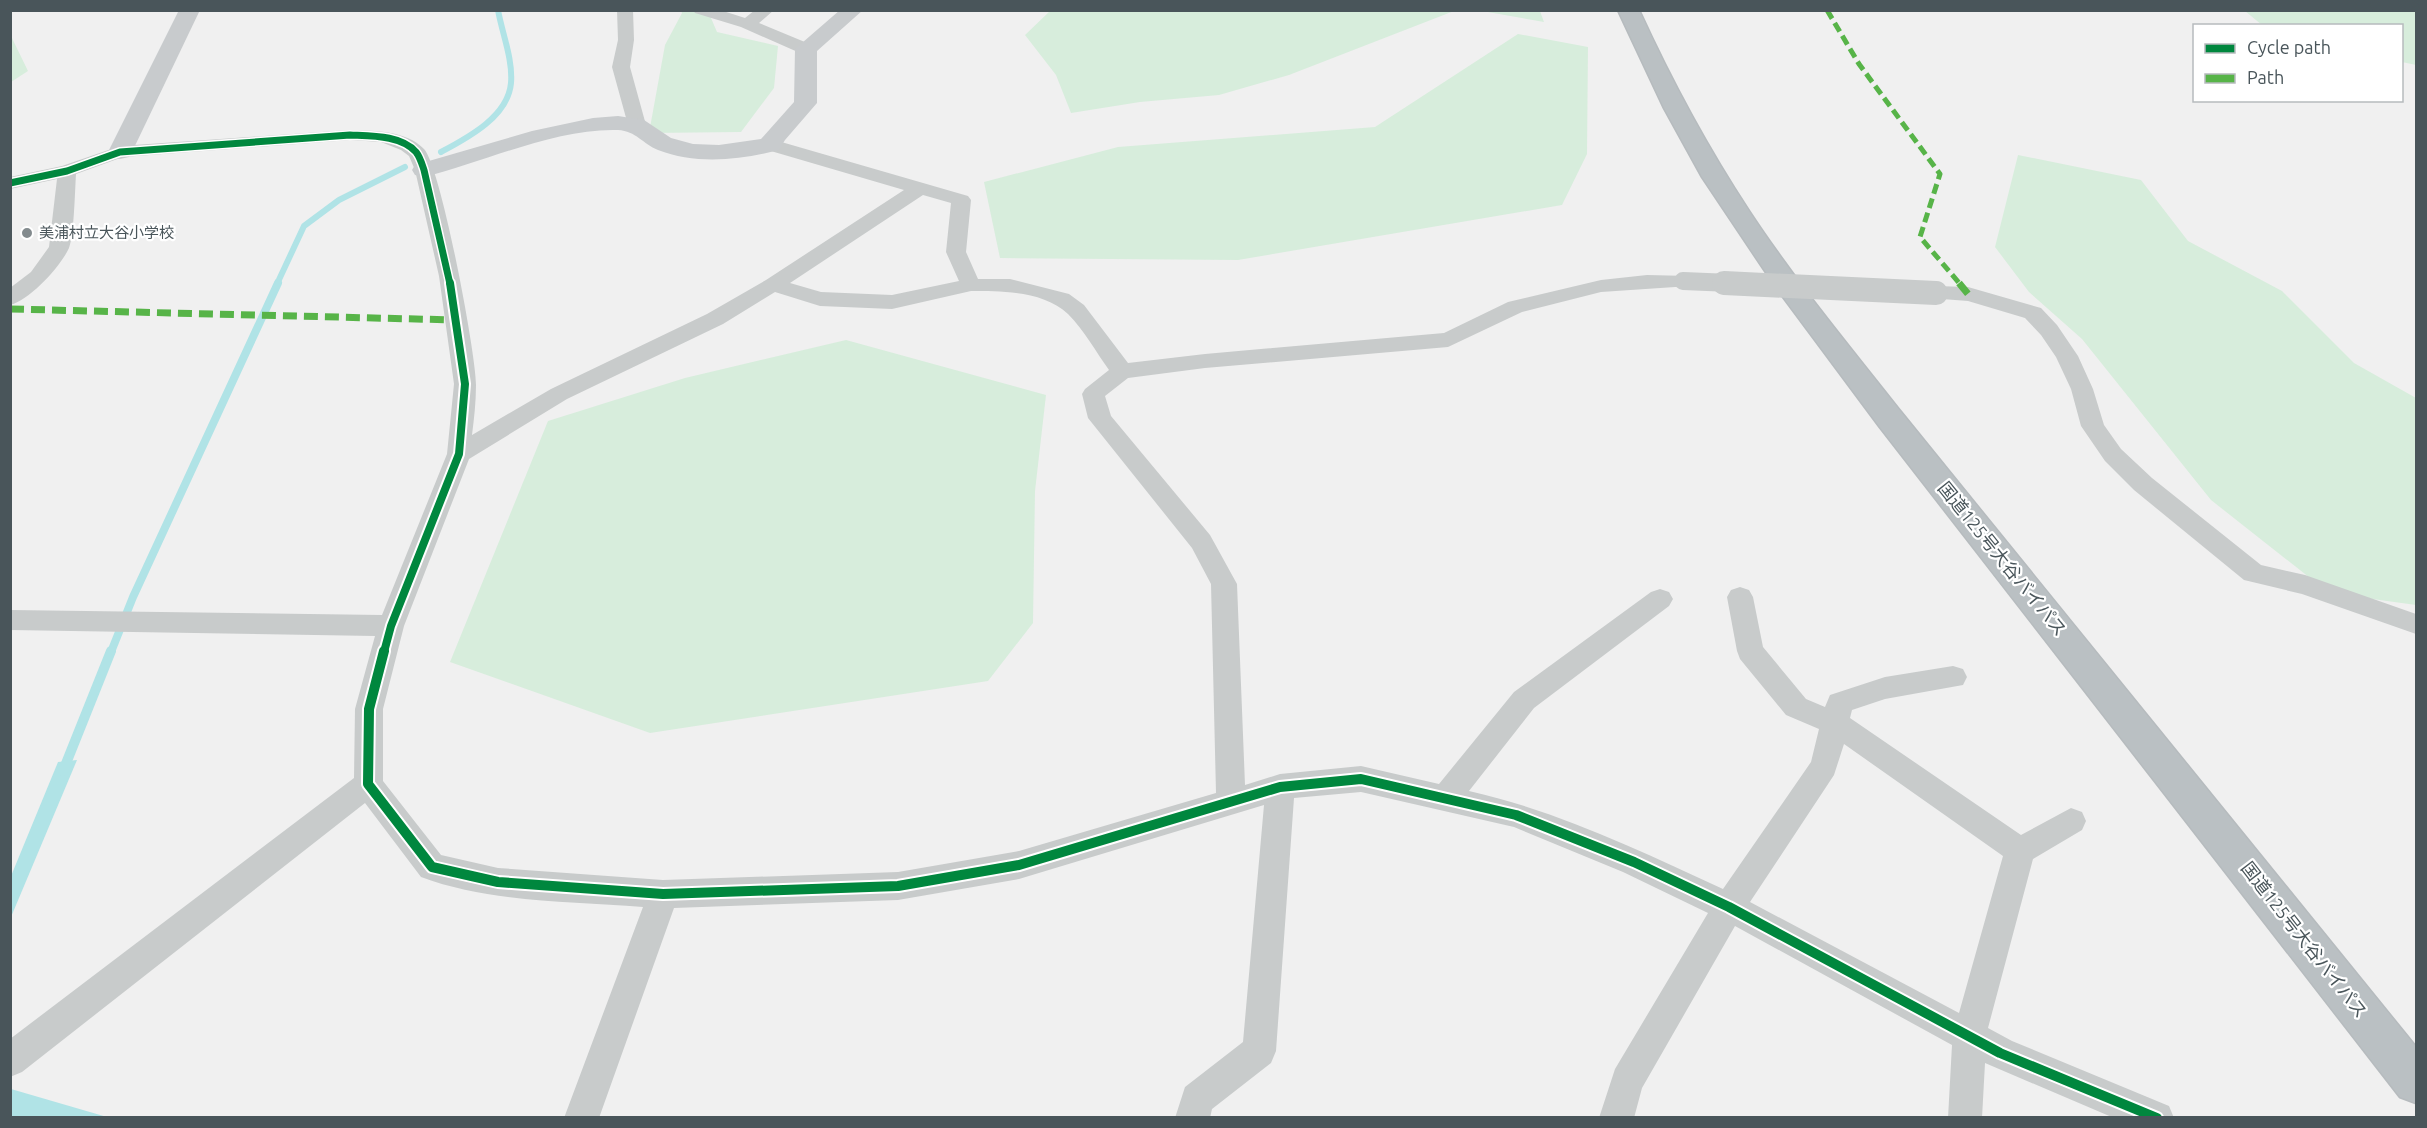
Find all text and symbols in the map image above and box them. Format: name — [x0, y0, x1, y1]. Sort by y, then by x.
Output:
legend — [2193, 24, 2403, 102]
text: Cycle path — [2247, 37, 2331, 57]
text: Path — [2247, 67, 2284, 87]
place label: 美浦村立大谷小学校 — [39, 224, 174, 241]
marker: 美浦村立大谷小学校 — [20, 226, 34, 240]
street label: 国道125号大谷バイパス — [1935, 477, 2071, 639]
street label: 国道125号大谷バイパス — [2238, 858, 2372, 1021]

